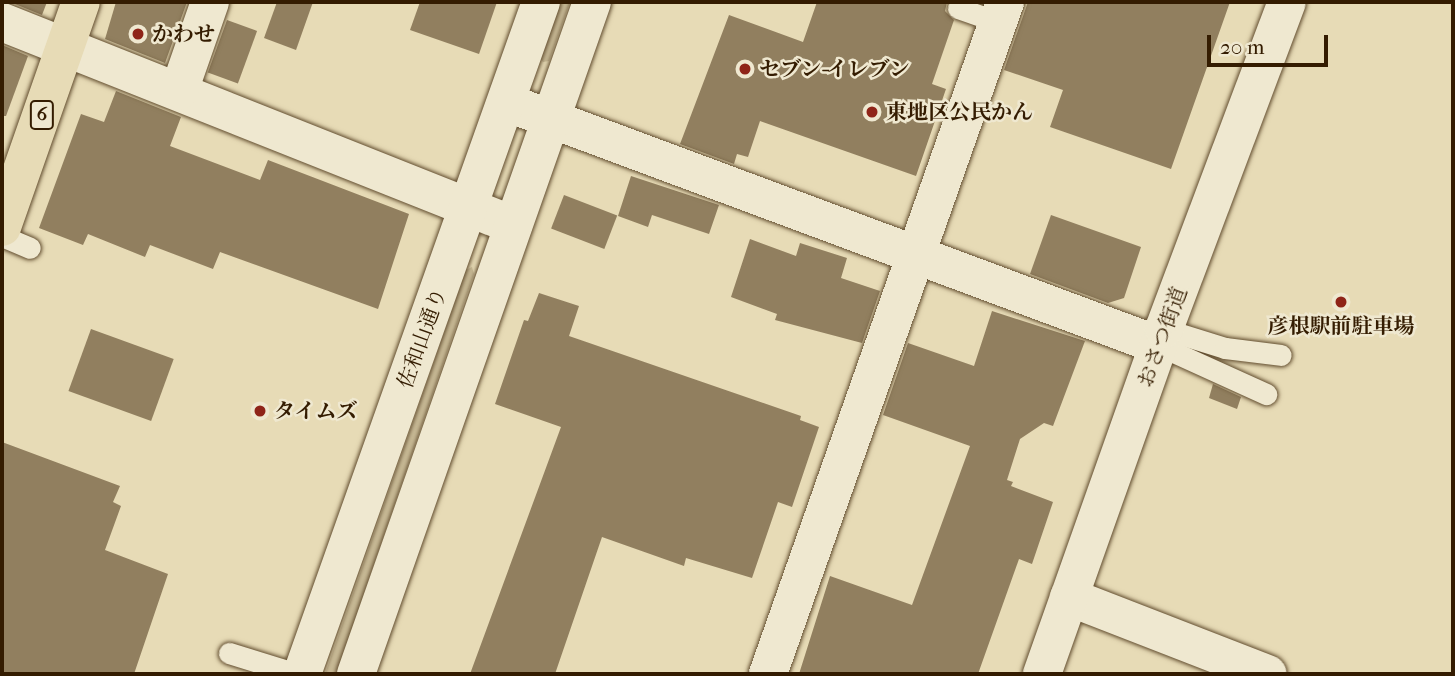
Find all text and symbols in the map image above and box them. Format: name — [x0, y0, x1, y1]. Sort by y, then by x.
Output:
place label: かわせ — [152, 21, 215, 47]
scale bar — [1210, 21, 1331, 65]
marker: かわせ — [130, 26, 146, 42]
text: 20 m — [1220, 35, 1264, 59]
place label: セブン-イレブン — [759, 56, 911, 82]
marker: セブン-イレブン — [737, 61, 753, 77]
road number: 6 — [30, 99, 54, 130]
place label: 東地区公民かん — [886, 99, 1033, 125]
marker: 東地区公民かん — [864, 104, 880, 120]
street label: おさつ街道 — [1132, 283, 1192, 391]
street label: 佐和山通り — [392, 284, 452, 392]
marker: 彦根駅前駐車場 — [1333, 294, 1349, 310]
place label: 彦根駅前駐車場 — [1268, 313, 1414, 339]
place label: タイムズ — [274, 398, 358, 424]
marker: タイムズ — [252, 403, 268, 419]

